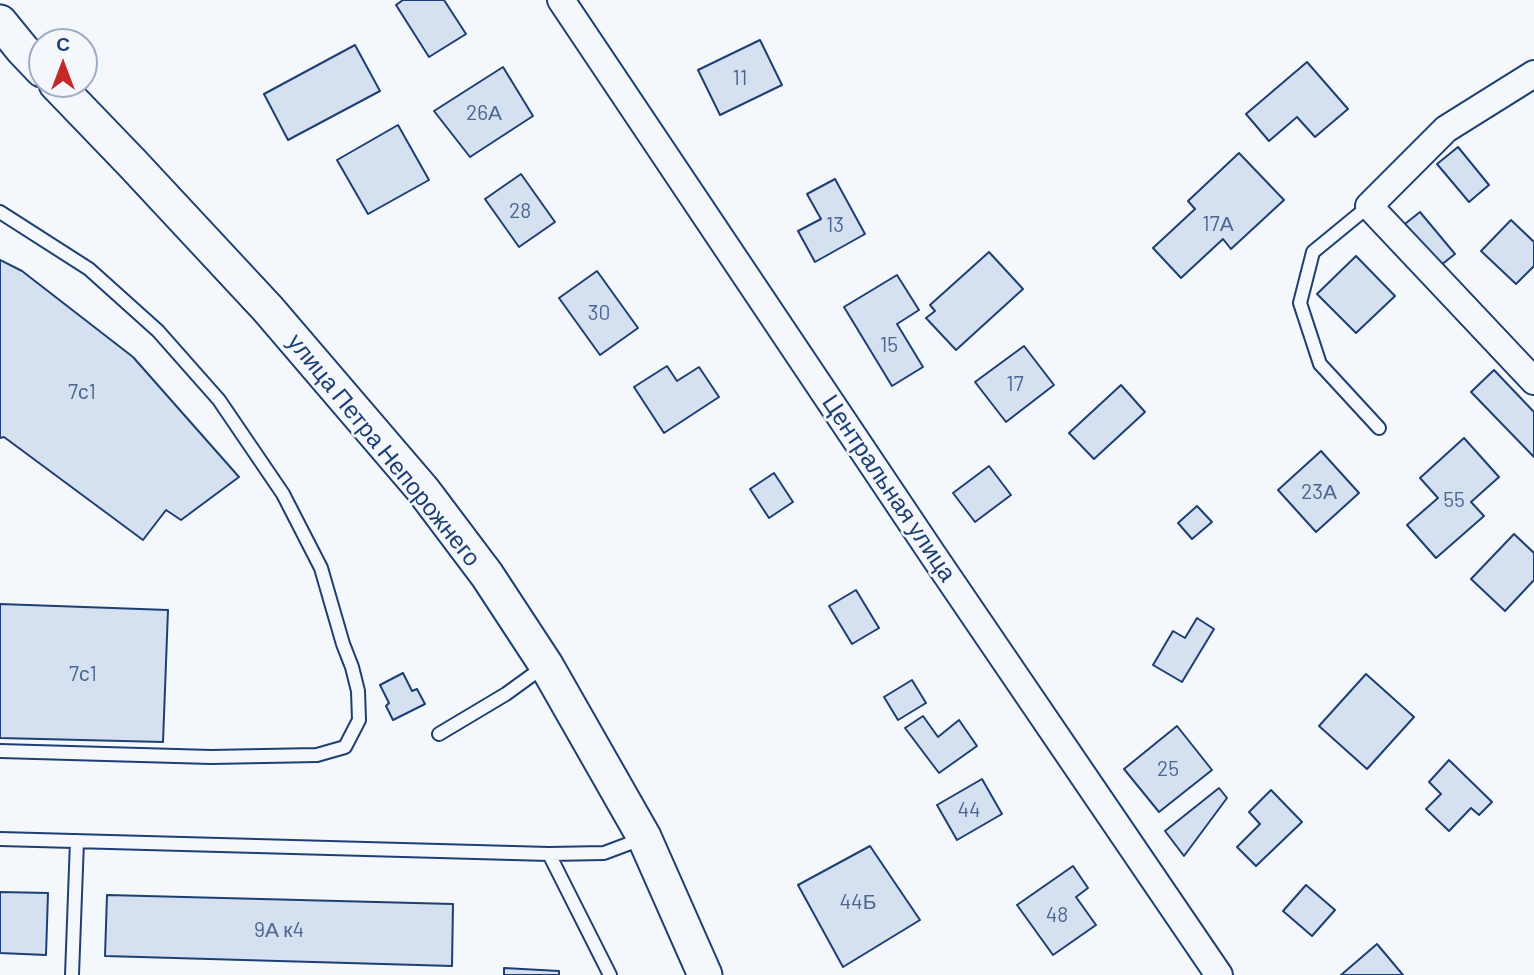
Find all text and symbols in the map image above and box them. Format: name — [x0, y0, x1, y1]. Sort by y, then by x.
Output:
north arrow — [28, 28, 98, 98]
text: С — [56, 32, 70, 55]
house number: 11 — [733, 65, 747, 91]
house number: 26А — [466, 100, 502, 126]
house number: 28 — [509, 198, 531, 224]
house number: 17А — [1202, 211, 1234, 237]
house number: 13 — [826, 212, 844, 238]
house number: 30 — [588, 300, 610, 326]
street label: улица Петра Непорожнего — [281, 328, 487, 572]
house number: 15 — [880, 332, 898, 358]
house number: 17 — [1006, 371, 1024, 397]
house number: 7с1 — [68, 379, 96, 405]
street label: Центральная улица — [816, 389, 962, 587]
house number: 23А — [1301, 479, 1337, 505]
house number: 55 — [1443, 487, 1465, 513]
house number: 7с1 — [69, 661, 97, 687]
house number: 25 — [1157, 756, 1179, 782]
house number: 44 — [957, 797, 981, 823]
house number: 44Б — [840, 889, 876, 915]
house number: 48 — [1046, 902, 1068, 928]
house number: 9А к4 — [254, 917, 304, 943]

